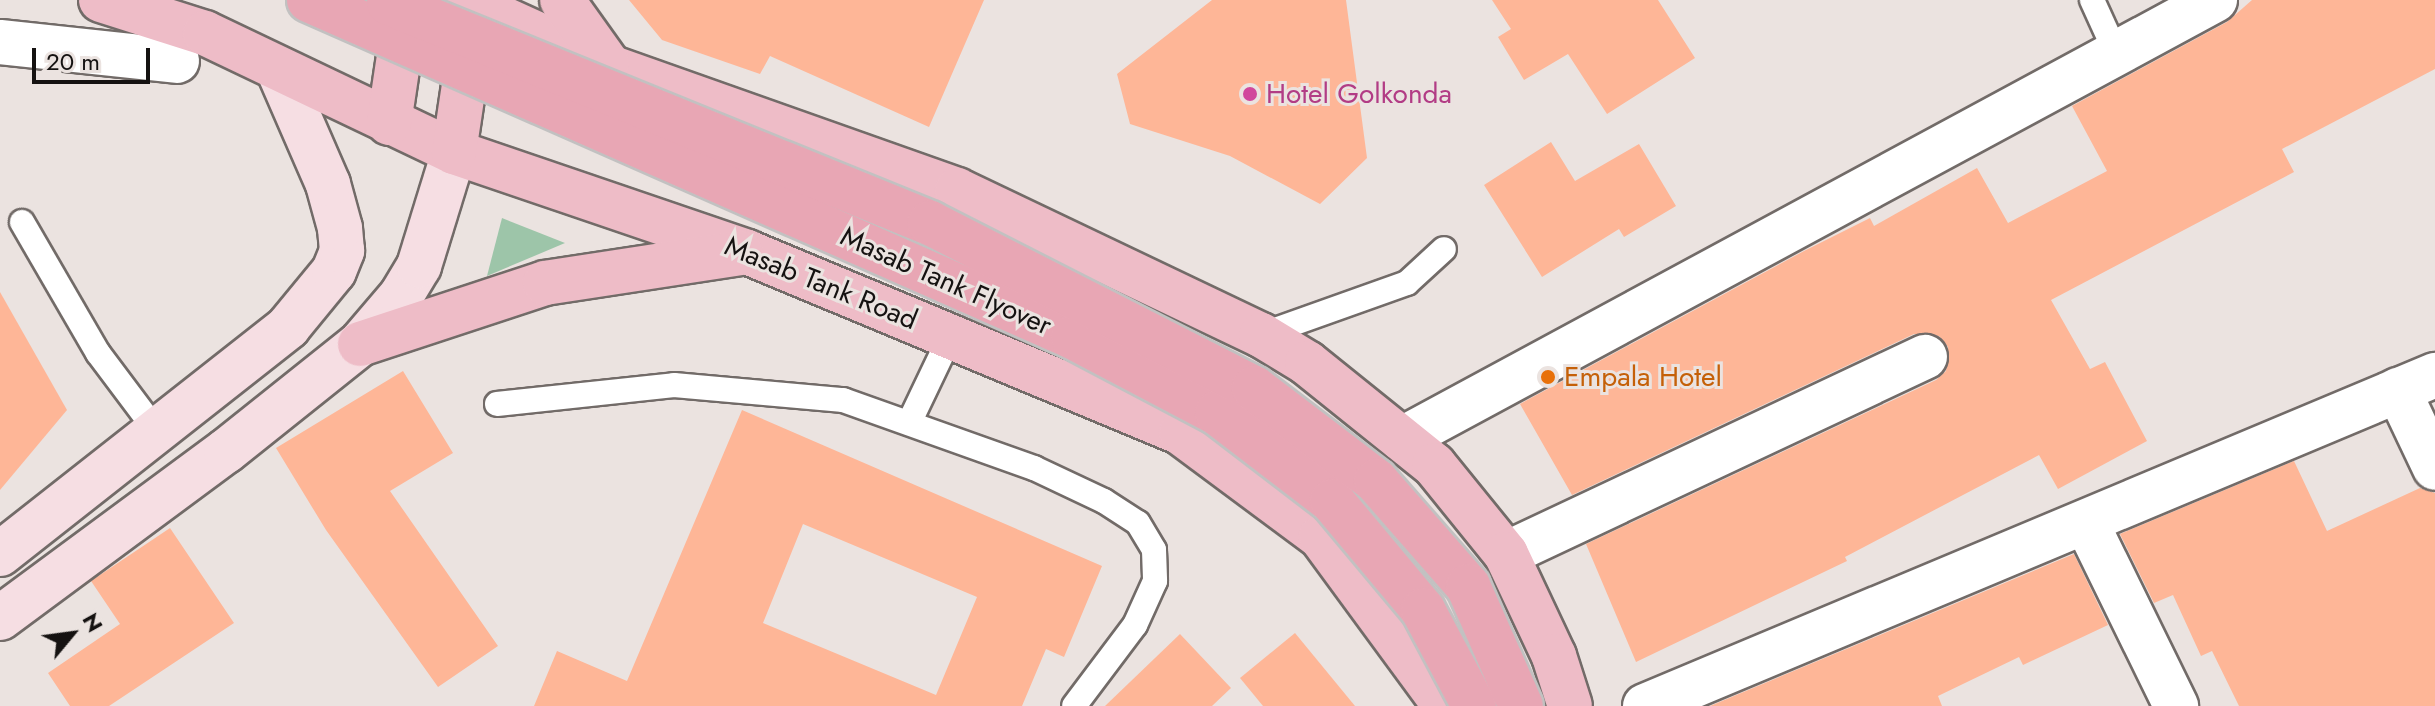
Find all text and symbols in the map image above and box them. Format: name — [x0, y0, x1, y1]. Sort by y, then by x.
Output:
scale bar — [36, 32, 154, 82]
text: 20 m — [46, 44, 100, 79]
place label: Hotel Golkonda — [1266, 77, 1452, 111]
marker: Hotel Golkonda — [1241, 85, 1259, 103]
street label: Masab Tank Flyover — [835, 219, 1057, 343]
street label: Masab Tank Road — [720, 229, 922, 337]
place label: Empala Hotel — [1564, 360, 1722, 394]
marker: Empala Hotel — [1539, 368, 1557, 386]
north arrow — [32, 594, 112, 674]
text: N — [75, 607, 111, 638]

